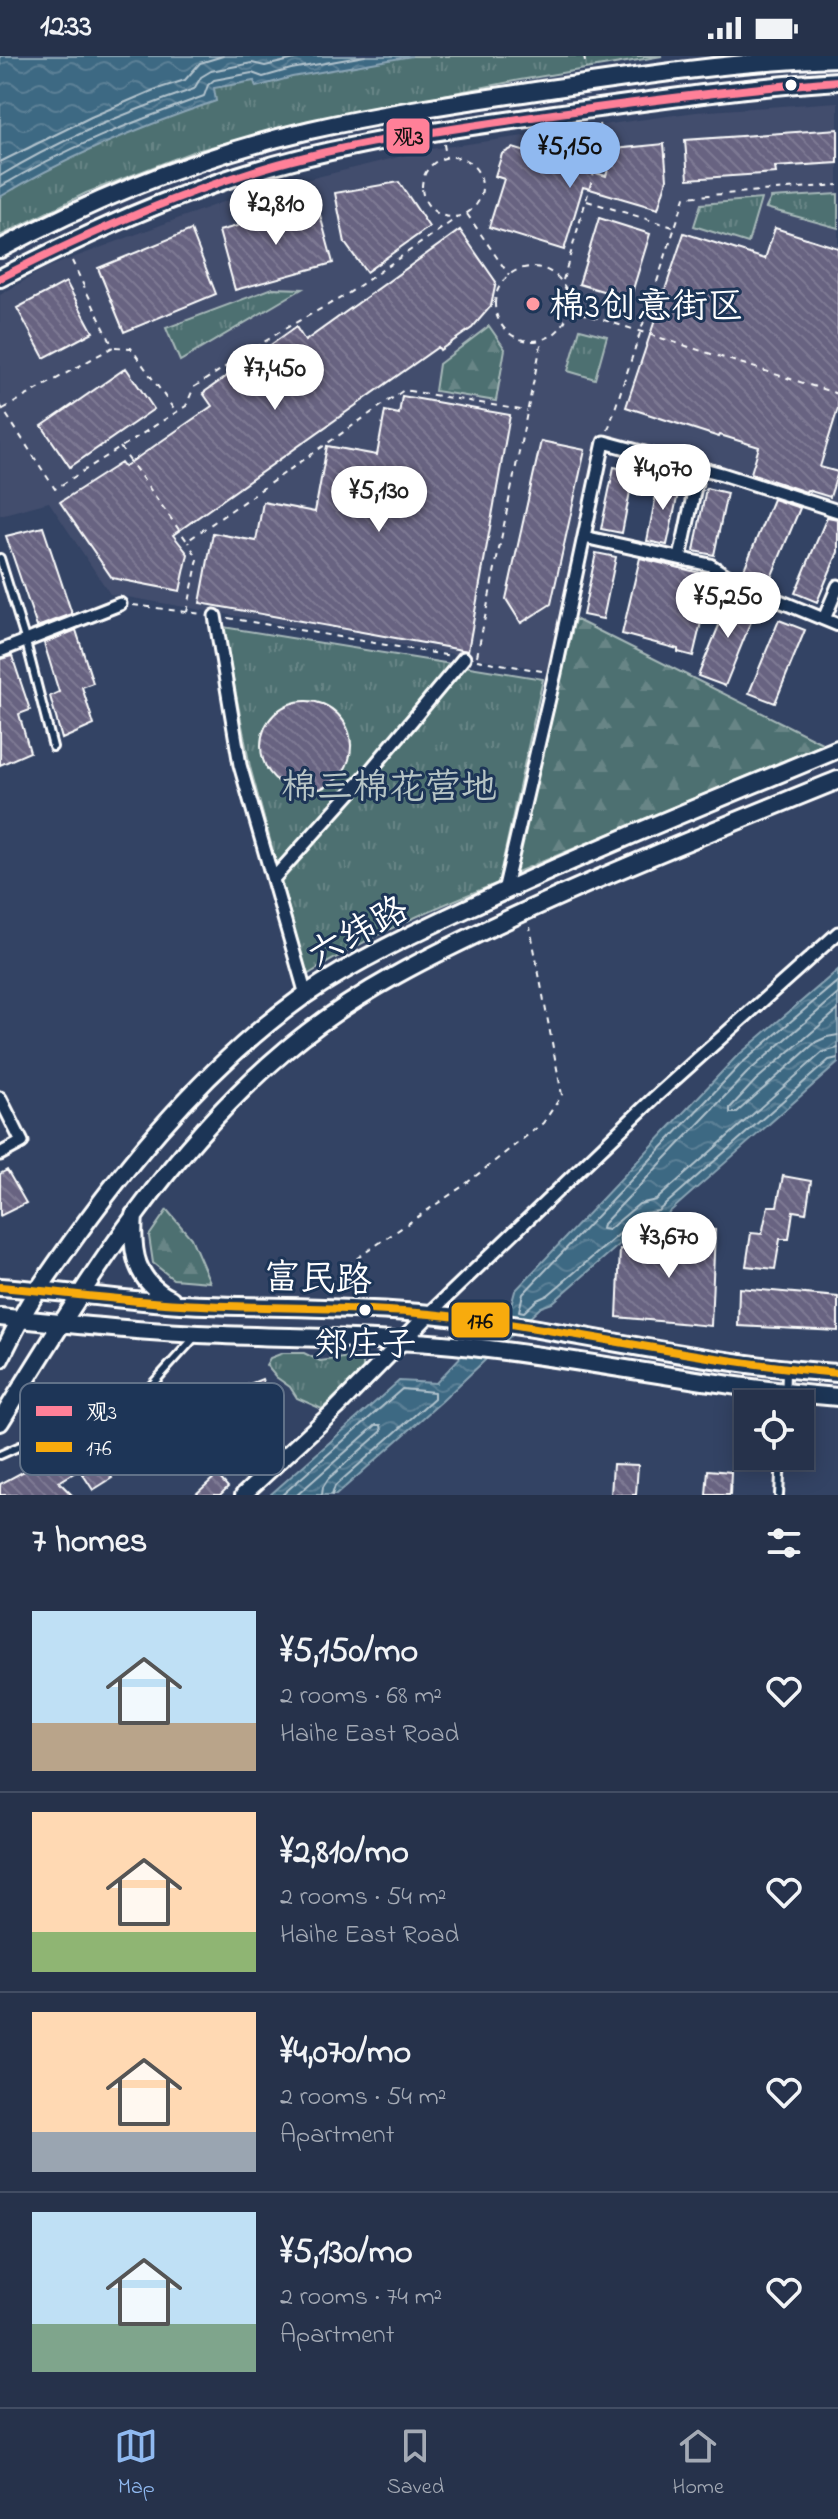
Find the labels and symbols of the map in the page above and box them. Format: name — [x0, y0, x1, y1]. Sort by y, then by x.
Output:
unlabelled marker — [783, 77, 799, 93]
line badge: 观3 — [385, 117, 431, 155]
pin: ¥5,150 — [505, 122, 635, 190]
text: 观3 — [392, 123, 424, 155]
pin: ¥2,810 — [211, 179, 341, 247]
place label: 棉3创意街区 — [549, 282, 744, 335]
marker: 棉3创意街区 — [524, 295, 542, 313]
pin: ¥7,450 — [210, 344, 340, 412]
pin: ¥4,070 — [598, 444, 728, 512]
pin: ¥5,130 — [314, 466, 444, 534]
pin: ¥5,250 — [663, 572, 793, 640]
park label: 棉三棉花营地 — [281, 763, 497, 816]
street label: 六纬路 — [299, 885, 419, 983]
pin: ¥3,670 — [604, 1212, 734, 1280]
street label: 富民路 — [263, 1253, 373, 1310]
line badge: 176 — [450, 1301, 511, 1339]
marker: 郑庄子 — [357, 1302, 373, 1318]
text: 176 — [467, 1307, 493, 1339]
place label: 郑庄子 — [314, 1322, 416, 1372]
legend — [20, 1383, 284, 1475]
text: 观3 — [86, 1398, 117, 1430]
text: 176 — [86, 1434, 112, 1466]

